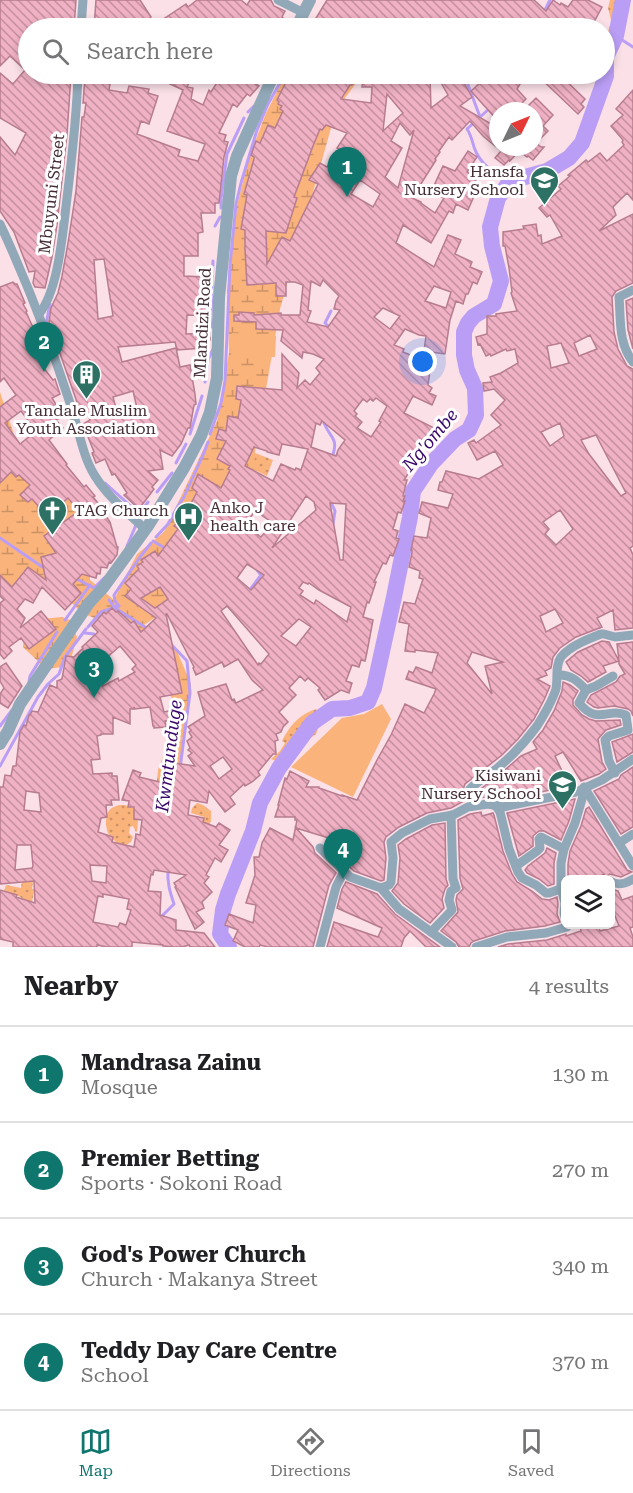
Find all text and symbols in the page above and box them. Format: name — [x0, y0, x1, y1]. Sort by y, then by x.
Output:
search box — [18, 18, 615, 84]
icon: search — [39, 35, 72, 68]
text: Search here — [87, 39, 213, 64]
north arrow — [489, 102, 543, 156]
street label: Mbuyuni Street — [35, 133, 68, 255]
pin: 1 — [328, 148, 366, 197]
place label: Hansfa Nursery School — [404, 162, 524, 199]
school or university icon: Hansfa Nursery School — [529, 164, 561, 206]
street label: Mlandizi Road — [190, 267, 215, 379]
pin: 2 — [24, 322, 63, 372]
your location — [408, 347, 437, 376]
building icon: Tandale Muslim Youth Association — [70, 358, 102, 400]
place label: Tandale Muslim Youth Association — [16, 401, 156, 438]
water label: Ng'ombe — [397, 404, 462, 476]
church icon: TAG Church — [37, 494, 69, 536]
place label: Anko J health care — [210, 498, 296, 535]
hospital icon: Anko J health care — [173, 500, 205, 542]
place label: TAG Church — [74, 501, 169, 520]
pin: 3 — [74, 648, 113, 698]
water label: Kwmtunduge — [151, 699, 186, 814]
place label: Kisiwani Nursery School — [421, 766, 541, 803]
school or university icon: Kisiwani Nursery School — [546, 768, 578, 810]
pin: 4 — [324, 830, 362, 879]
map controls — [561, 875, 615, 929]
button: layers — [561, 875, 615, 929]
text: Nearby — [24, 971, 118, 1001]
text: 4 results — [529, 974, 609, 998]
text: Mandrasa Zainu — [81, 1050, 261, 1075]
text: 1 — [38, 1062, 49, 1086]
text: 130 m — [552, 1062, 609, 1086]
text: Mosque — [81, 1075, 158, 1099]
text: Premier Betting — [81, 1146, 259, 1171]
text: 2 — [38, 1158, 49, 1182]
text: 270 m — [552, 1158, 609, 1182]
text: Sports · Sokoni Road — [81, 1171, 282, 1195]
text: God's Power Church — [81, 1242, 306, 1267]
text: 3 — [38, 1254, 49, 1278]
text: 340 m — [552, 1254, 609, 1278]
text: Church · Makanya Street — [81, 1267, 318, 1291]
text: Teddy Day Care Centre — [81, 1338, 337, 1363]
text: 4 — [38, 1350, 49, 1374]
text: 370 m — [552, 1350, 609, 1374]
text: School — [81, 1363, 149, 1387]
tab: Map — [79, 1425, 113, 1480]
tab: Directions — [270, 1425, 351, 1480]
tab: Saved — [508, 1425, 554, 1480]

